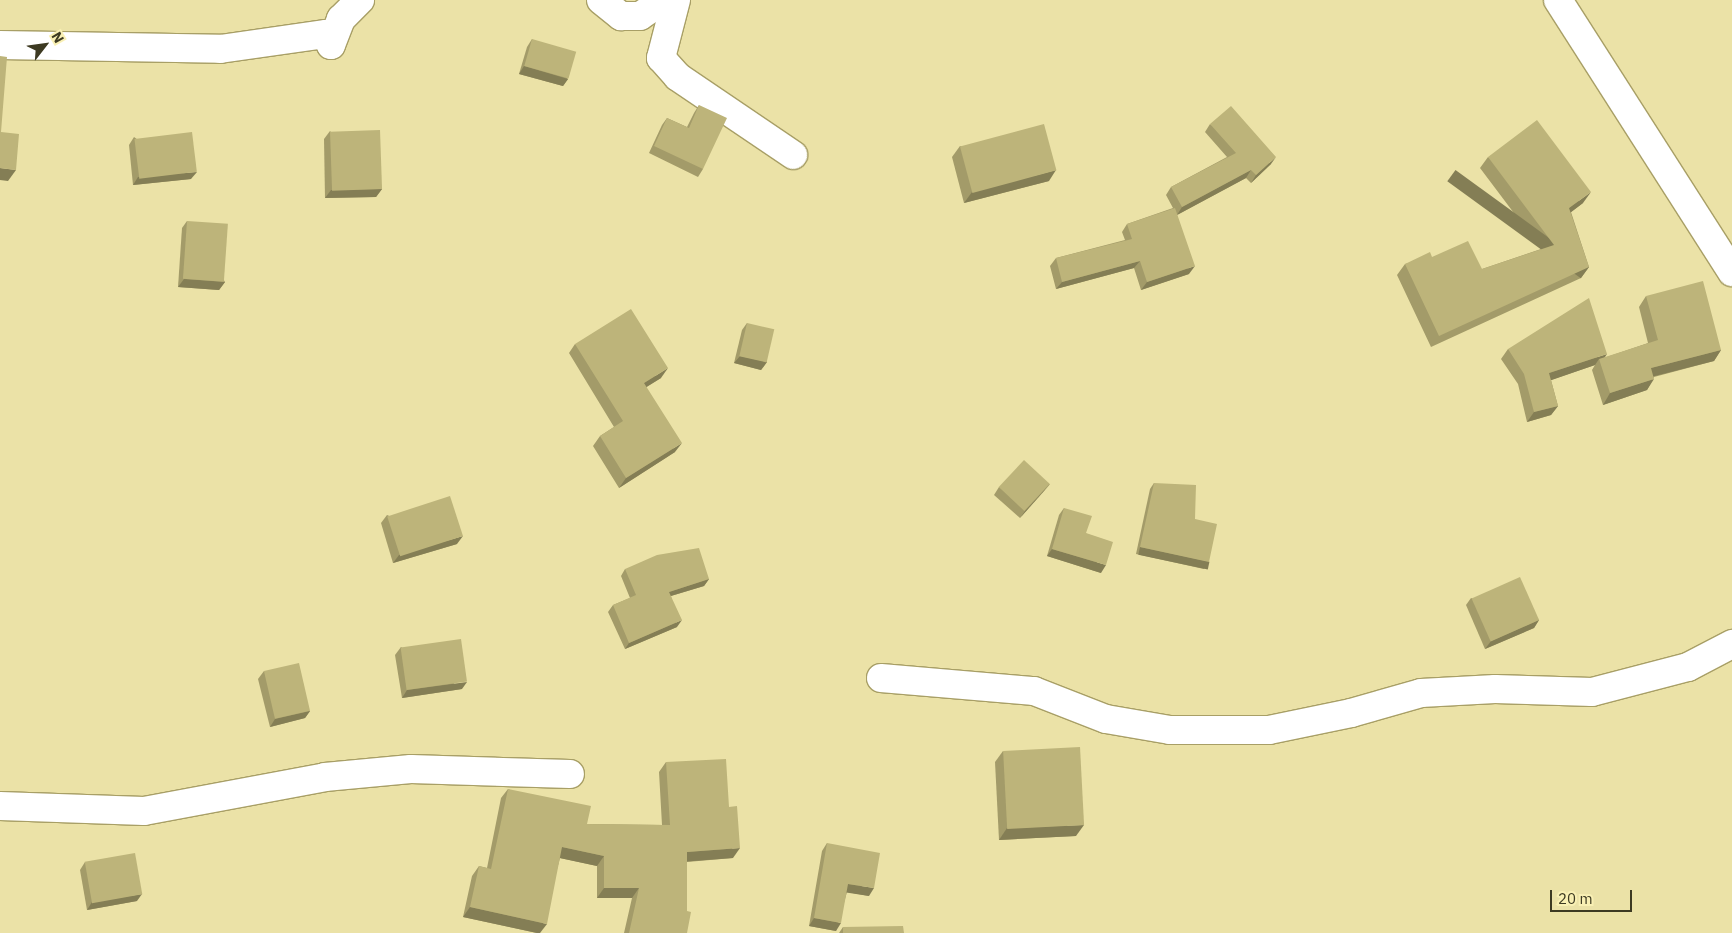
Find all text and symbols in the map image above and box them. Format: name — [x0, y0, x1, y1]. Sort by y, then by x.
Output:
north arrow — [20, 20, 70, 70]
text: N — [48, 29, 68, 46]
scale bar — [1552, 880, 1634, 912]
text: 20 m — [1558, 889, 1593, 908]

